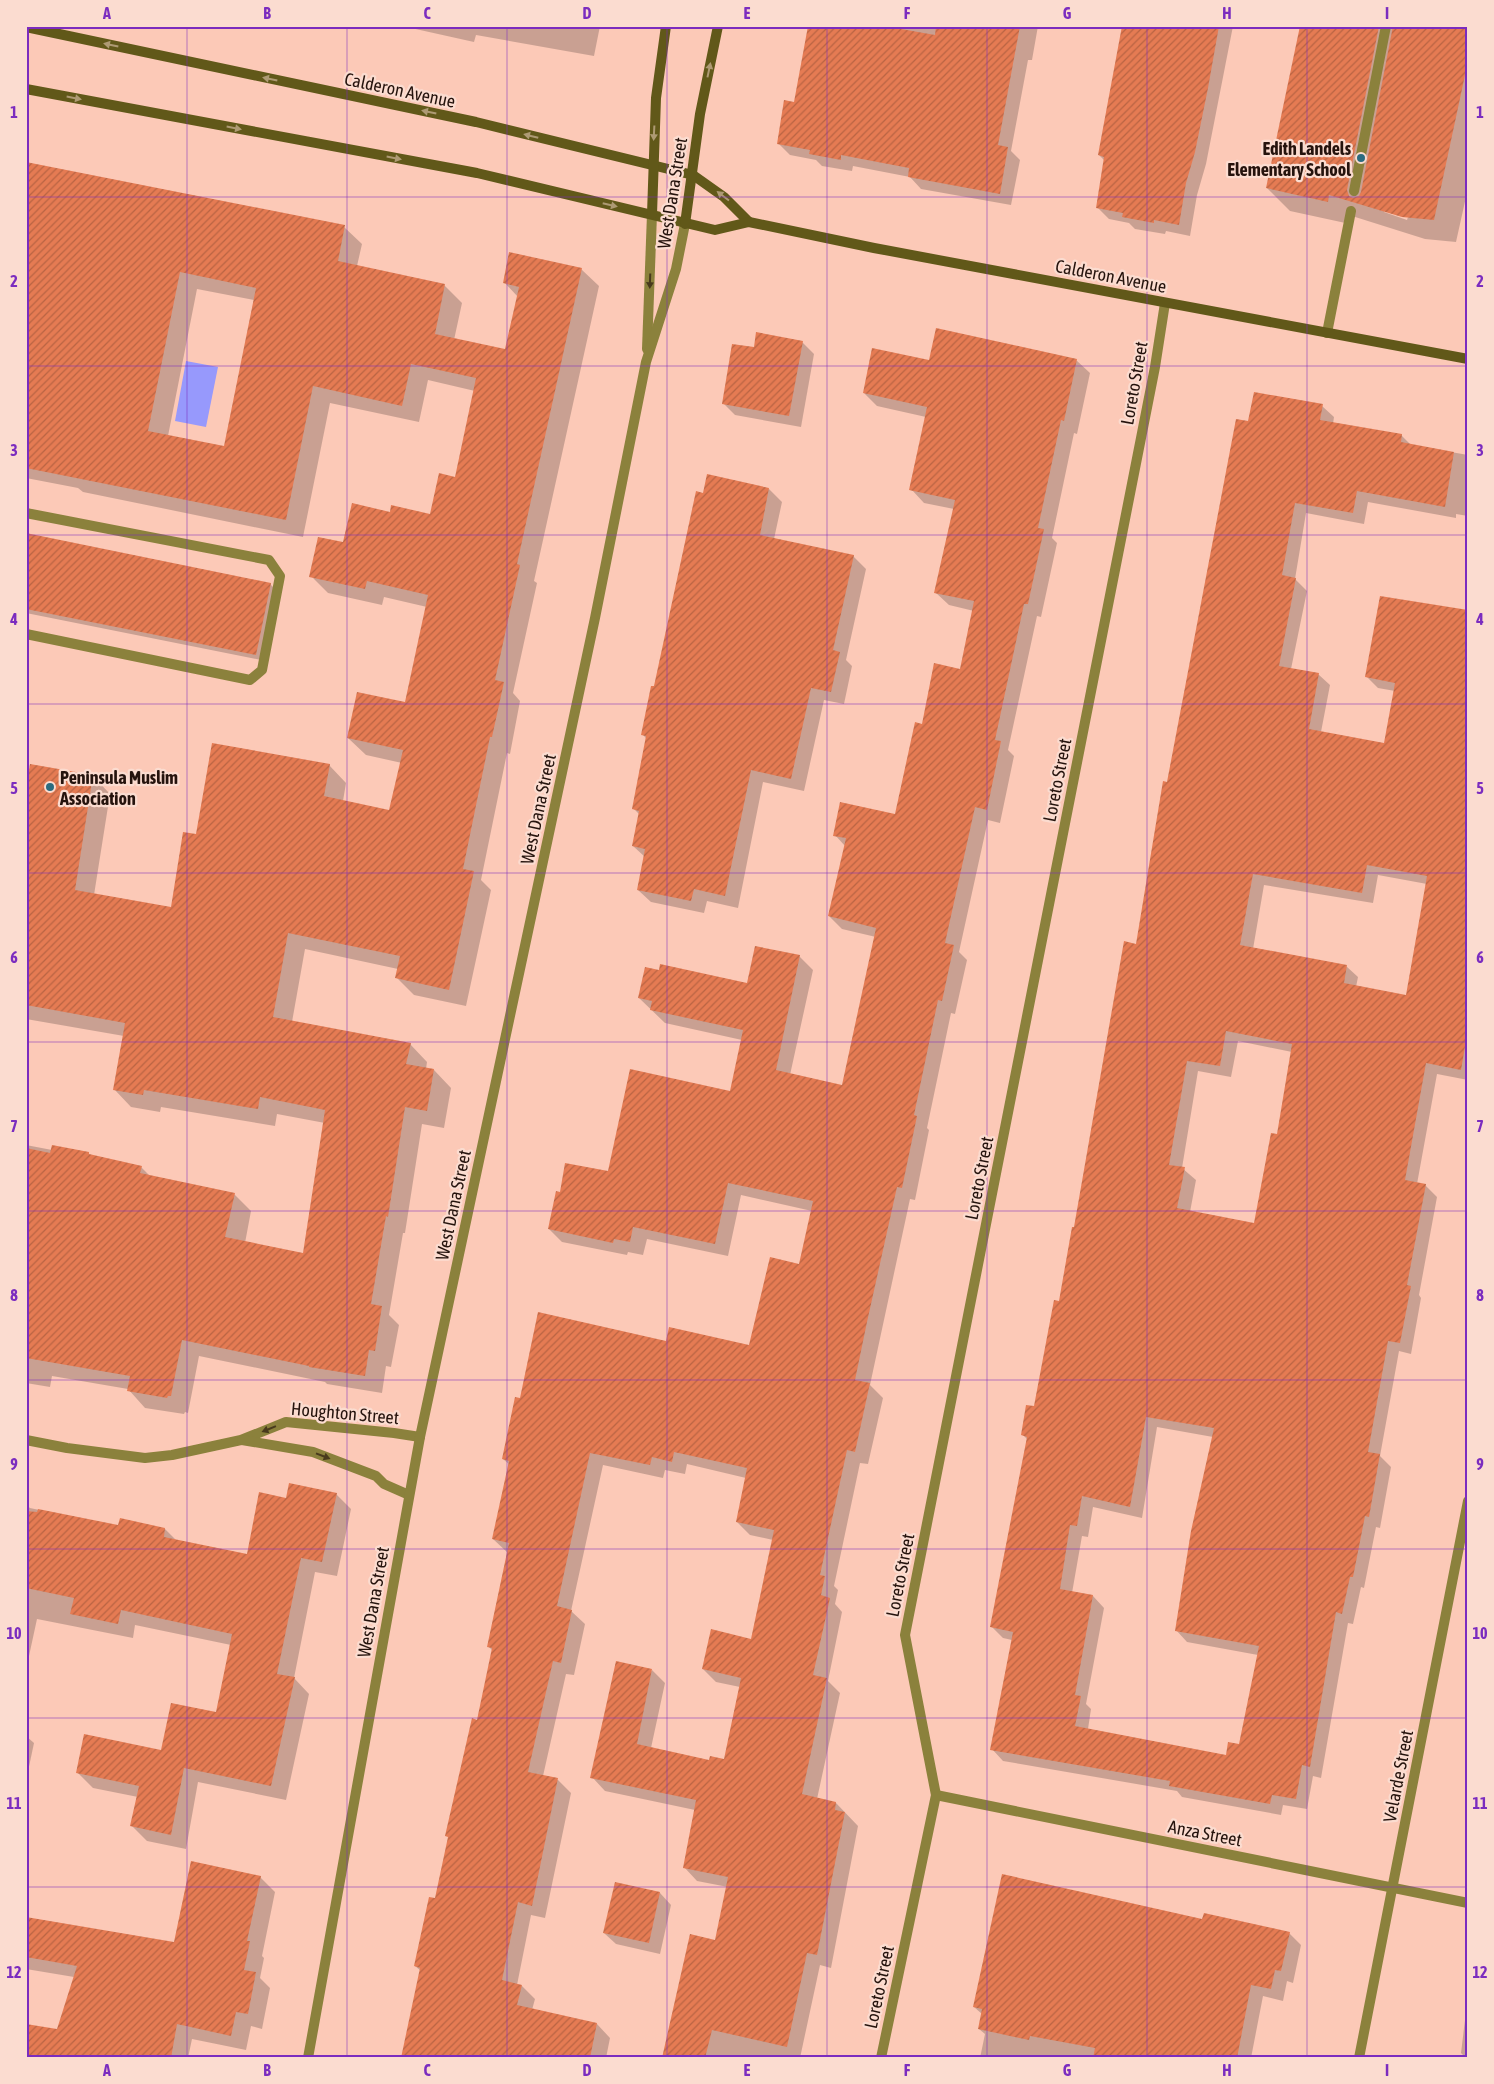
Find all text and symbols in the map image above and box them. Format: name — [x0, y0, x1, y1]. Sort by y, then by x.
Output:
text: A — [102, 4, 111, 22]
text: B — [263, 4, 271, 22]
text: C — [423, 4, 431, 22]
text: D — [583, 4, 592, 22]
text: E — [744, 4, 751, 22]
text: F — [904, 4, 911, 22]
text: G — [1063, 4, 1072, 22]
text: H — [1222, 4, 1232, 22]
text: I — [1385, 4, 1389, 22]
one-way arrow — [103, 41, 118, 49]
one-way arrow — [705, 63, 713, 78]
street label: Calderon Avenue — [343, 68, 457, 112]
one-way arrow — [261, 74, 277, 82]
one-way arrow — [67, 94, 83, 102]
text: 1 — [10, 103, 18, 121]
text: 1 — [1476, 103, 1484, 121]
one-way arrow — [421, 108, 436, 116]
one-way arrow — [226, 124, 242, 132]
one-way arrow — [650, 125, 658, 141]
one-way arrow — [523, 132, 538, 140]
street label: West Dana Street — [653, 136, 691, 250]
place label: Edith Landels Elementary School — [1227, 138, 1352, 180]
marker: Edith Landels Elementary School — [1355, 152, 1367, 164]
one-way arrow — [386, 154, 402, 162]
one-way arrow — [717, 191, 730, 202]
one-way arrow — [602, 201, 617, 209]
street label: Calderon Avenue — [1054, 255, 1168, 297]
text: 2 — [10, 272, 18, 290]
text: 2 — [1476, 272, 1484, 290]
one-way arrow — [646, 273, 654, 289]
street label: Loreto Street — [1116, 340, 1152, 426]
text: 3 — [10, 441, 18, 459]
text: 3 — [1476, 441, 1484, 459]
text: 4 — [9, 610, 18, 628]
text: 4 — [1475, 610, 1484, 628]
street label: Loreto Street — [1039, 737, 1075, 823]
street label: West Dana Street — [516, 752, 560, 866]
place label: Peninsula Muslim Association — [59, 767, 178, 809]
text: 5 — [10, 779, 18, 797]
text: 5 — [1476, 779, 1484, 797]
marker: Peninsula Muslim Association — [44, 781, 56, 793]
text: 6 — [10, 948, 18, 966]
text: 6 — [1476, 948, 1484, 966]
text: 7 — [10, 1117, 18, 1135]
text: 7 — [1476, 1117, 1484, 1135]
street label: Loreto Street — [961, 1135, 997, 1221]
street label: West Dana Street — [431, 1148, 475, 1262]
text: 8 — [10, 1286, 18, 1304]
text: 8 — [1476, 1286, 1484, 1304]
street label: Houghton Street — [290, 1398, 400, 1428]
one-way arrow — [262, 1425, 276, 1433]
one-way arrow — [316, 1452, 331, 1460]
text: 9 — [10, 1455, 18, 1473]
text: 9 — [1476, 1455, 1484, 1473]
street label: Loreto Street — [882, 1532, 918, 1618]
street label: West Dana Street — [353, 1545, 393, 1659]
text: 10 — [6, 1624, 22, 1642]
text: 10 — [1472, 1624, 1488, 1642]
street label: Velarde Street — [1379, 1728, 1417, 1824]
text: 11 — [6, 1794, 22, 1812]
text: 11 — [1472, 1794, 1488, 1812]
street label: Anza Street — [1166, 1816, 1244, 1850]
street label: Loreto Street — [860, 1944, 898, 2030]
text: 12 — [6, 1963, 22, 1981]
text: 12 — [1472, 1963, 1488, 1981]
text: A — [102, 2061, 111, 2079]
text: B — [263, 2061, 271, 2079]
text: C — [423, 2061, 431, 2079]
text: D — [583, 2061, 592, 2079]
text: E — [744, 2061, 751, 2079]
text: F — [904, 2061, 911, 2079]
text: G — [1063, 2061, 1072, 2079]
text: H — [1222, 2061, 1232, 2079]
text: I — [1385, 2061, 1389, 2079]

